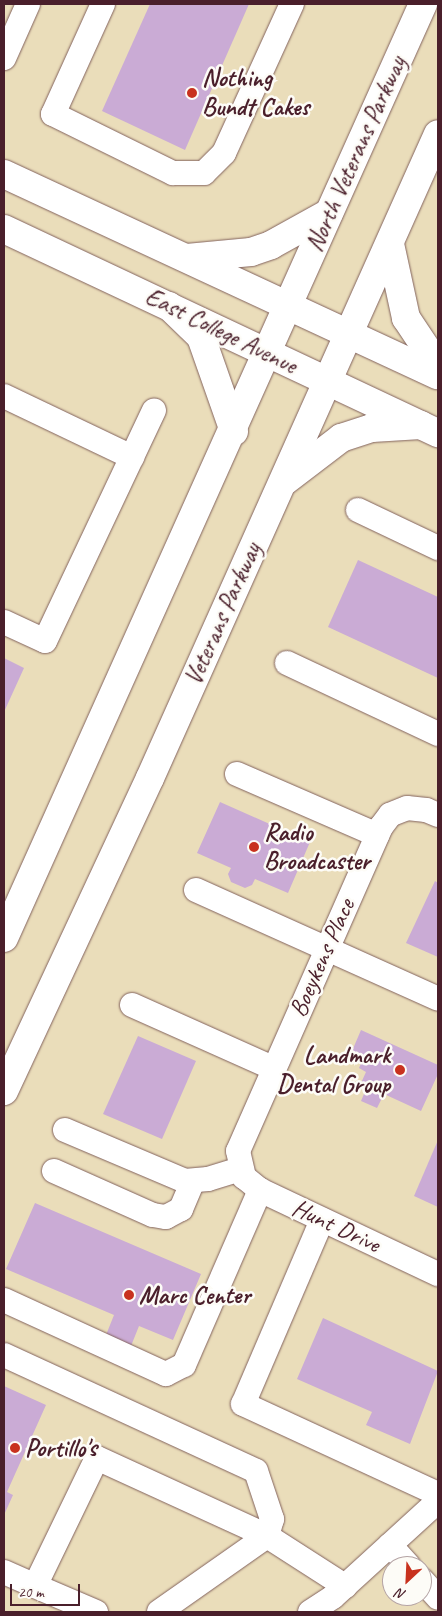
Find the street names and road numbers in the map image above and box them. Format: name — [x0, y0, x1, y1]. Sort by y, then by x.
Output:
street label: North Veterans Parkway — [299, 52, 413, 256]
street label: East College Avenue — [140, 281, 302, 381]
street label: Veterans Parkway — [178, 538, 268, 690]
street label: Boeykens Place — [283, 895, 361, 1021]
street label: Hunt Drive — [287, 1193, 385, 1259]

